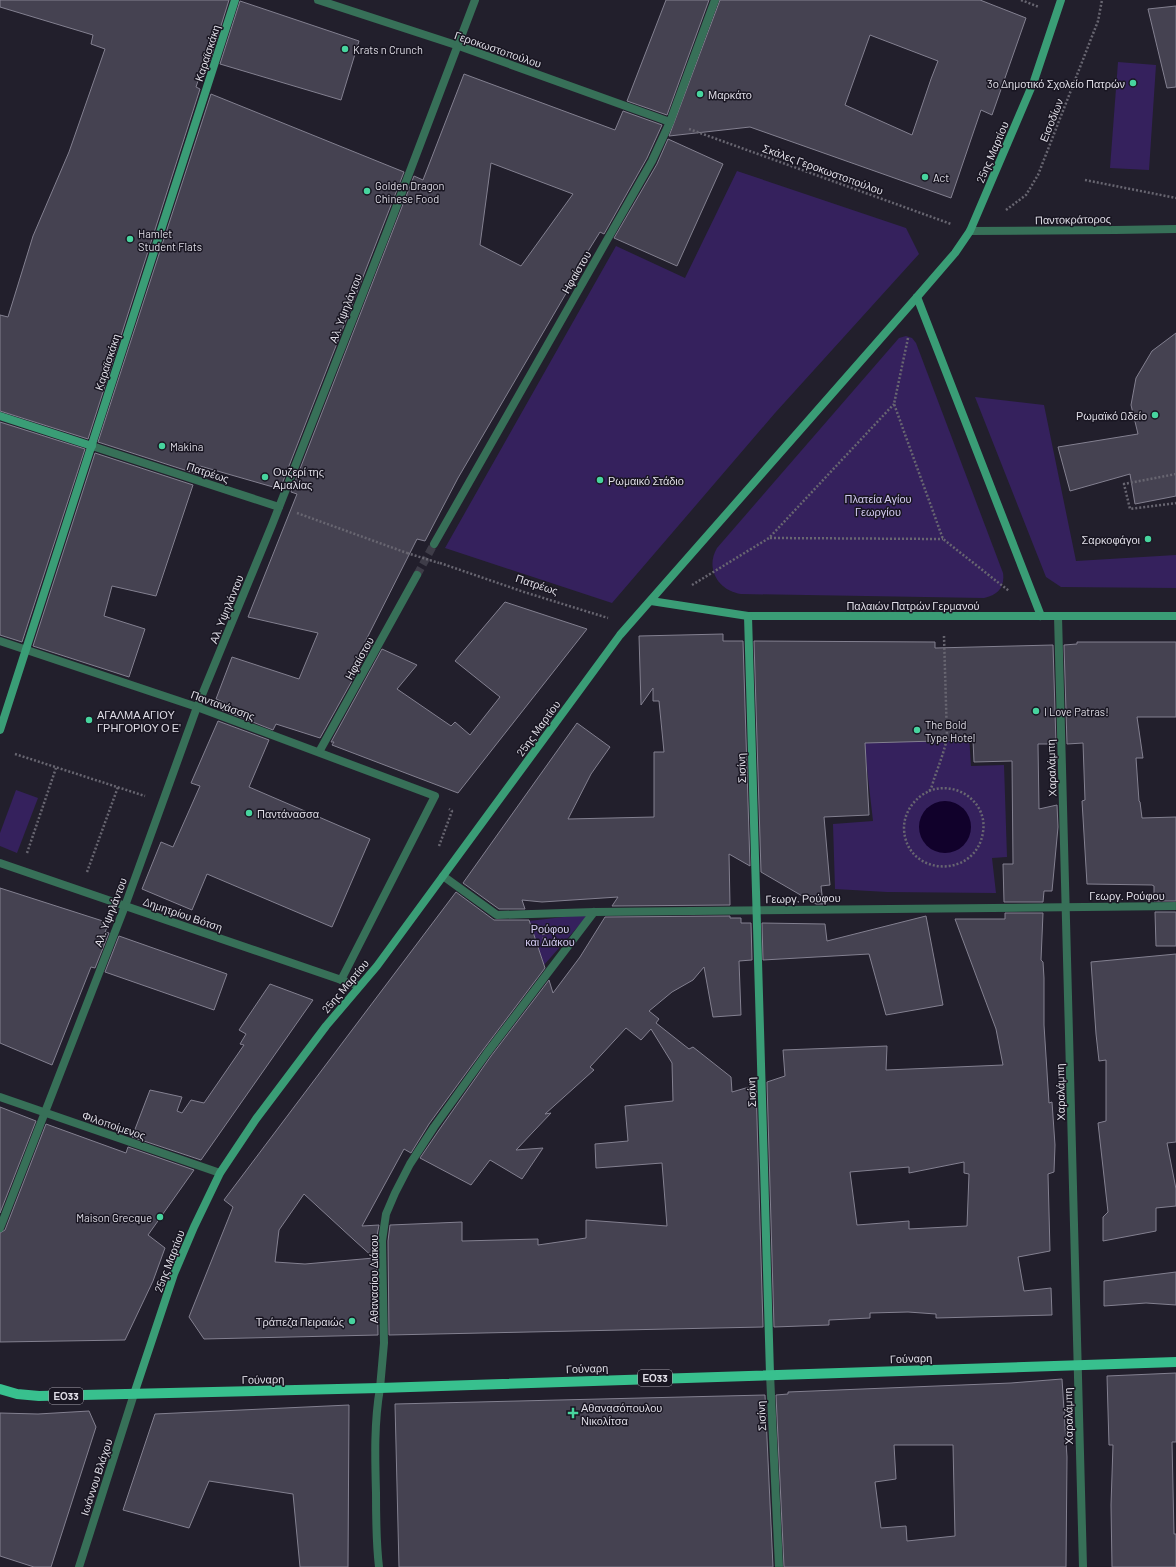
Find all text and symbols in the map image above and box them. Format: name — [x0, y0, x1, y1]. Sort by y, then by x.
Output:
street label: Καραϊσκάκη — [192, 23, 222, 83]
street label: Γεροκωστοπούλου — [453, 28, 543, 70]
place label: Krats n Crunch — [353, 43, 423, 56]
marker: Krats n Crunch — [340, 44, 350, 54]
place label: 3ο Δημοτικό Σχολείο Πατρών — [987, 77, 1125, 90]
marker: 3ο Δημοτικό Σχολείο Πατρών — [1128, 78, 1138, 88]
place label: Μαρκάτο — [708, 88, 752, 101]
marker: Μαρκάτο — [695, 89, 705, 99]
street label: Εισοδίων — [1036, 96, 1066, 143]
street label: 25ης Μαρτίου — [973, 119, 1011, 185]
street label: Σκάλες Γεροκωστοπούλου — [761, 141, 885, 197]
place label: Act — [933, 171, 949, 184]
marker: Act — [920, 172, 930, 182]
place label: Golden Dragon Chinese Food — [375, 179, 445, 205]
marker: Golden Dragon Chinese Food — [362, 186, 372, 196]
street label: Παντοκράτορος — [1035, 212, 1111, 226]
place label: Hamlet Student Flats — [138, 227, 202, 253]
marker: Hamlet Student Flats — [125, 234, 135, 244]
street label: Ηφαίστου — [559, 248, 593, 296]
street label: Αλ. Υψηλάντου — [326, 272, 364, 344]
street label: Καραϊσκάκη — [92, 332, 122, 392]
place label: Ρωμαϊκό Ωδείο — [1076, 409, 1147, 422]
marker: Ρωμαϊκό Ωδείο — [1150, 410, 1160, 420]
place label: Makina — [170, 440, 203, 453]
marker: Makina — [157, 441, 167, 451]
street label: Πατρέως — [185, 459, 231, 485]
place label: Ουζερί της Αμαλίας — [273, 465, 324, 491]
marker: Ουζερί της Αμαλίας — [260, 472, 270, 482]
place label: Ρωμαικό Στάδιο — [608, 474, 684, 487]
marker: Ρωμαικό Στάδιο — [595, 475, 605, 485]
park label: Πλατεία Αγίου Γεωργίου — [844, 492, 912, 518]
place label: Σαρκοφάγοι — [1082, 533, 1141, 546]
marker: Σαρκοφάγοι — [1143, 534, 1153, 544]
street label: Πατρέως — [514, 571, 560, 597]
street label: Αλ. Υψηλάντου — [206, 573, 246, 645]
street label: Παλαιών Πατρών Γερμανού — [846, 599, 980, 612]
street label: Ηφαίστου — [342, 634, 376, 682]
street label: Παντανάσσης — [189, 687, 257, 723]
street label: 25ης Μαρτίου — [513, 698, 563, 758]
place label: I Love Patras! — [1044, 705, 1109, 718]
marker: I Love Patras! — [1031, 706, 1041, 716]
place label: ΑΓΑΛΜΑ ΑΓΙΟΥ ΓΡΗΓΟΡΙΟΥ Ο Ε' — [97, 708, 181, 734]
marker: ΑΓΑΛΜΑ ΑΓΙΟΥ ΓΡΗΓΟΡΙΟΥ Ο Ε' — [84, 715, 94, 725]
place label: The Bold Type Hotel — [925, 718, 975, 744]
marker: The Bold Type Hotel — [912, 725, 922, 735]
street label: Χαραλάμπη — [1044, 739, 1058, 797]
street label: Σισίνη — [734, 753, 748, 783]
place label: Παντάνασσα — [257, 807, 320, 820]
marker: Παντάνασσα — [244, 808, 254, 818]
street label: Αλ. Υψηλάντου — [91, 876, 129, 948]
street label: Γεωργ. Ρούφου — [1089, 889, 1165, 902]
street label: Γεωργ. Ρούφου — [765, 891, 841, 905]
street label: Δημητρίου Βότση — [142, 894, 224, 934]
park label: Ρούφου και Διάκου — [525, 922, 575, 948]
street label: 25ης Μαρτίου — [319, 957, 371, 1015]
street label: Χαραλάμπη — [1053, 1063, 1067, 1121]
street label: Σισίνη — [744, 1077, 758, 1107]
street label: Φιλοποίμενος — [81, 1108, 147, 1142]
place label: Maison Grecque — [76, 1211, 152, 1224]
marker: Maison Grecque — [155, 1212, 165, 1222]
street label: 25ης Μαρτίου — [151, 1228, 187, 1294]
street label: Αθανασίου Διάκου — [367, 1235, 380, 1323]
place label: Τράπεζα Πειραιώς — [256, 1315, 344, 1328]
marker: Τράπεζα Πειραιώς — [347, 1316, 357, 1326]
street label: Γούναρη — [890, 1351, 932, 1365]
street label: Γούναρη — [566, 1361, 608, 1375]
road number: ΕΟ33 — [638, 1370, 672, 1386]
street label: Γούναρη — [242, 1372, 284, 1386]
street label: Χαραλάμπη — [1061, 1387, 1075, 1445]
road number: ΕΟ33 — [49, 1388, 83, 1404]
place label: Αθανασόπουλου Νικολίτσα — [581, 1401, 662, 1427]
street label: Σισίνη — [754, 1401, 768, 1431]
marker: Αθανασόπουλου Νικολίτσα — [568, 1408, 578, 1418]
street label: Ιωάννου Βλάχου — [77, 1437, 115, 1517]

